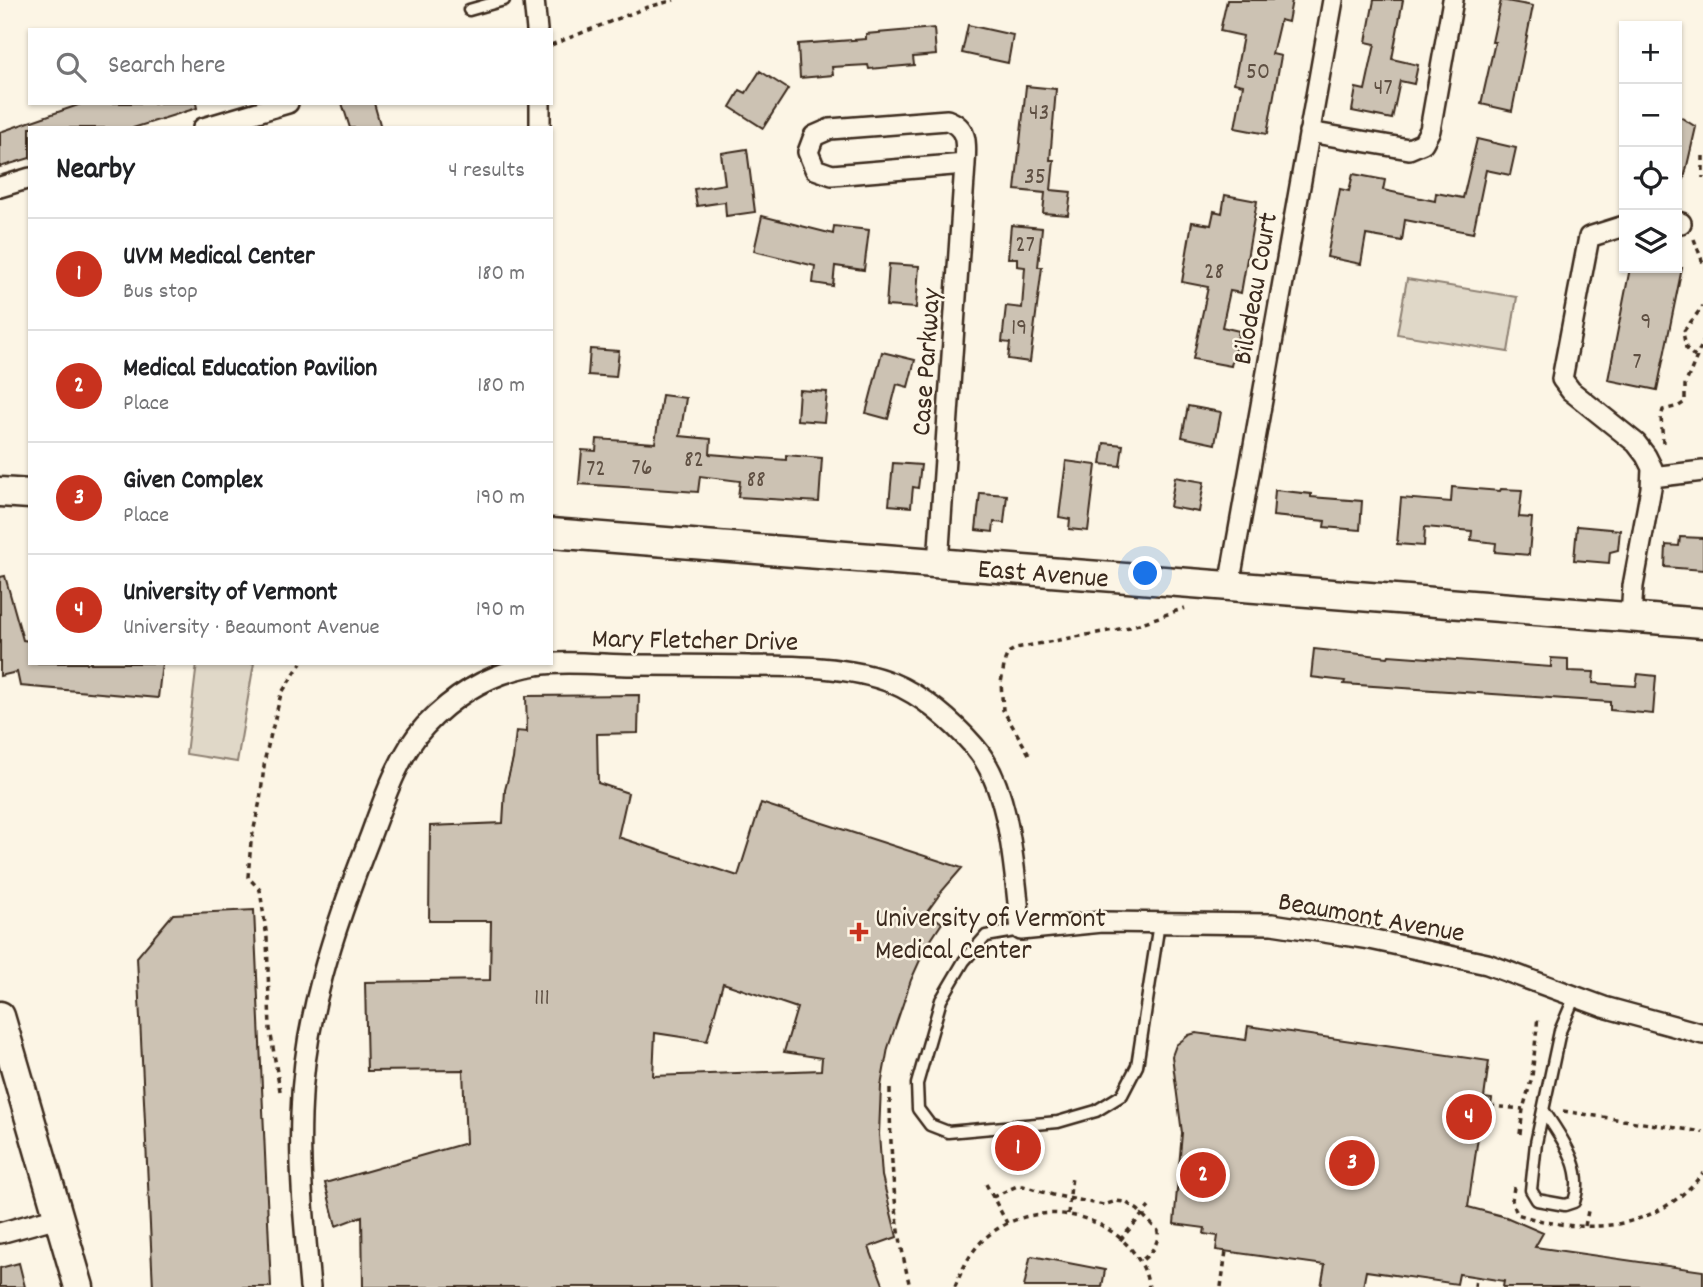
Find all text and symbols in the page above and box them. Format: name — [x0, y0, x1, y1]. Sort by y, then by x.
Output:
map controls — [1619, 21, 1682, 273]
button: + — [1619, 21, 1682, 84]
search box — [28, 28, 553, 105]
icon: search — [52, 48, 90, 86]
text: Search here — [108, 48, 226, 85]
house number: 50 — [1246, 56, 1270, 90]
house number: 47 — [1373, 72, 1393, 106]
button: − — [1619, 84, 1682, 147]
house number: 43 — [1029, 97, 1049, 131]
button: locate — [1619, 147, 1682, 210]
text: Nearby — [56, 150, 134, 193]
text: 4 results — [448, 155, 525, 188]
house number: 35 — [1024, 161, 1046, 195]
street label: Bilodeau Court — [1225, 210, 1291, 368]
button: layers — [1619, 210, 1682, 273]
house number: 27 — [1015, 229, 1035, 263]
text: UVM Medical Center — [123, 239, 315, 276]
house number: 28 — [1204, 256, 1224, 290]
text: 1 — [76, 258, 82, 291]
text: 180 m — [477, 258, 525, 291]
text: Bus stop — [123, 276, 198, 309]
street label: Case Parkway — [904, 287, 954, 437]
house number: 9 — [1641, 306, 1652, 340]
house number: 19 — [1011, 312, 1027, 346]
house number: 7 — [1632, 346, 1642, 380]
text: Medical Education Pavilion — [123, 351, 377, 388]
text: 2 — [74, 370, 84, 403]
text: 180 m — [477, 370, 525, 403]
text: Place — [123, 388, 169, 421]
house number: 82 — [684, 444, 704, 478]
house number: 76 — [632, 452, 652, 486]
house number: 72 — [586, 453, 606, 487]
text: Given Complex — [123, 463, 263, 500]
house number: 88 — [746, 464, 766, 498]
text: 3 — [74, 482, 84, 515]
text: 190 m — [476, 482, 525, 515]
text: Place — [123, 500, 169, 533]
street label: East Avenue — [976, 551, 1110, 602]
your location — [1128, 556, 1162, 590]
text: University of Vermont — [123, 575, 337, 612]
text: 4 — [74, 594, 84, 627]
text: 190 m — [476, 594, 525, 627]
text: University · Beaumont Avenue — [123, 612, 380, 645]
street label: Mary Fletcher Drive — [591, 621, 799, 665]
street label: Beaumont Avenue — [1275, 884, 1468, 956]
place label: University of Vermont Medical Center — [875, 901, 1106, 973]
marker: University of Vermont Medical Center — [849, 922, 869, 942]
house number: 111 — [534, 982, 550, 1016]
pin: 4 — [1446, 1091, 1492, 1143]
pin: 1 — [995, 1122, 1041, 1174]
pin: 3 — [1329, 1137, 1375, 1189]
pin: 2 — [1180, 1149, 1226, 1201]

